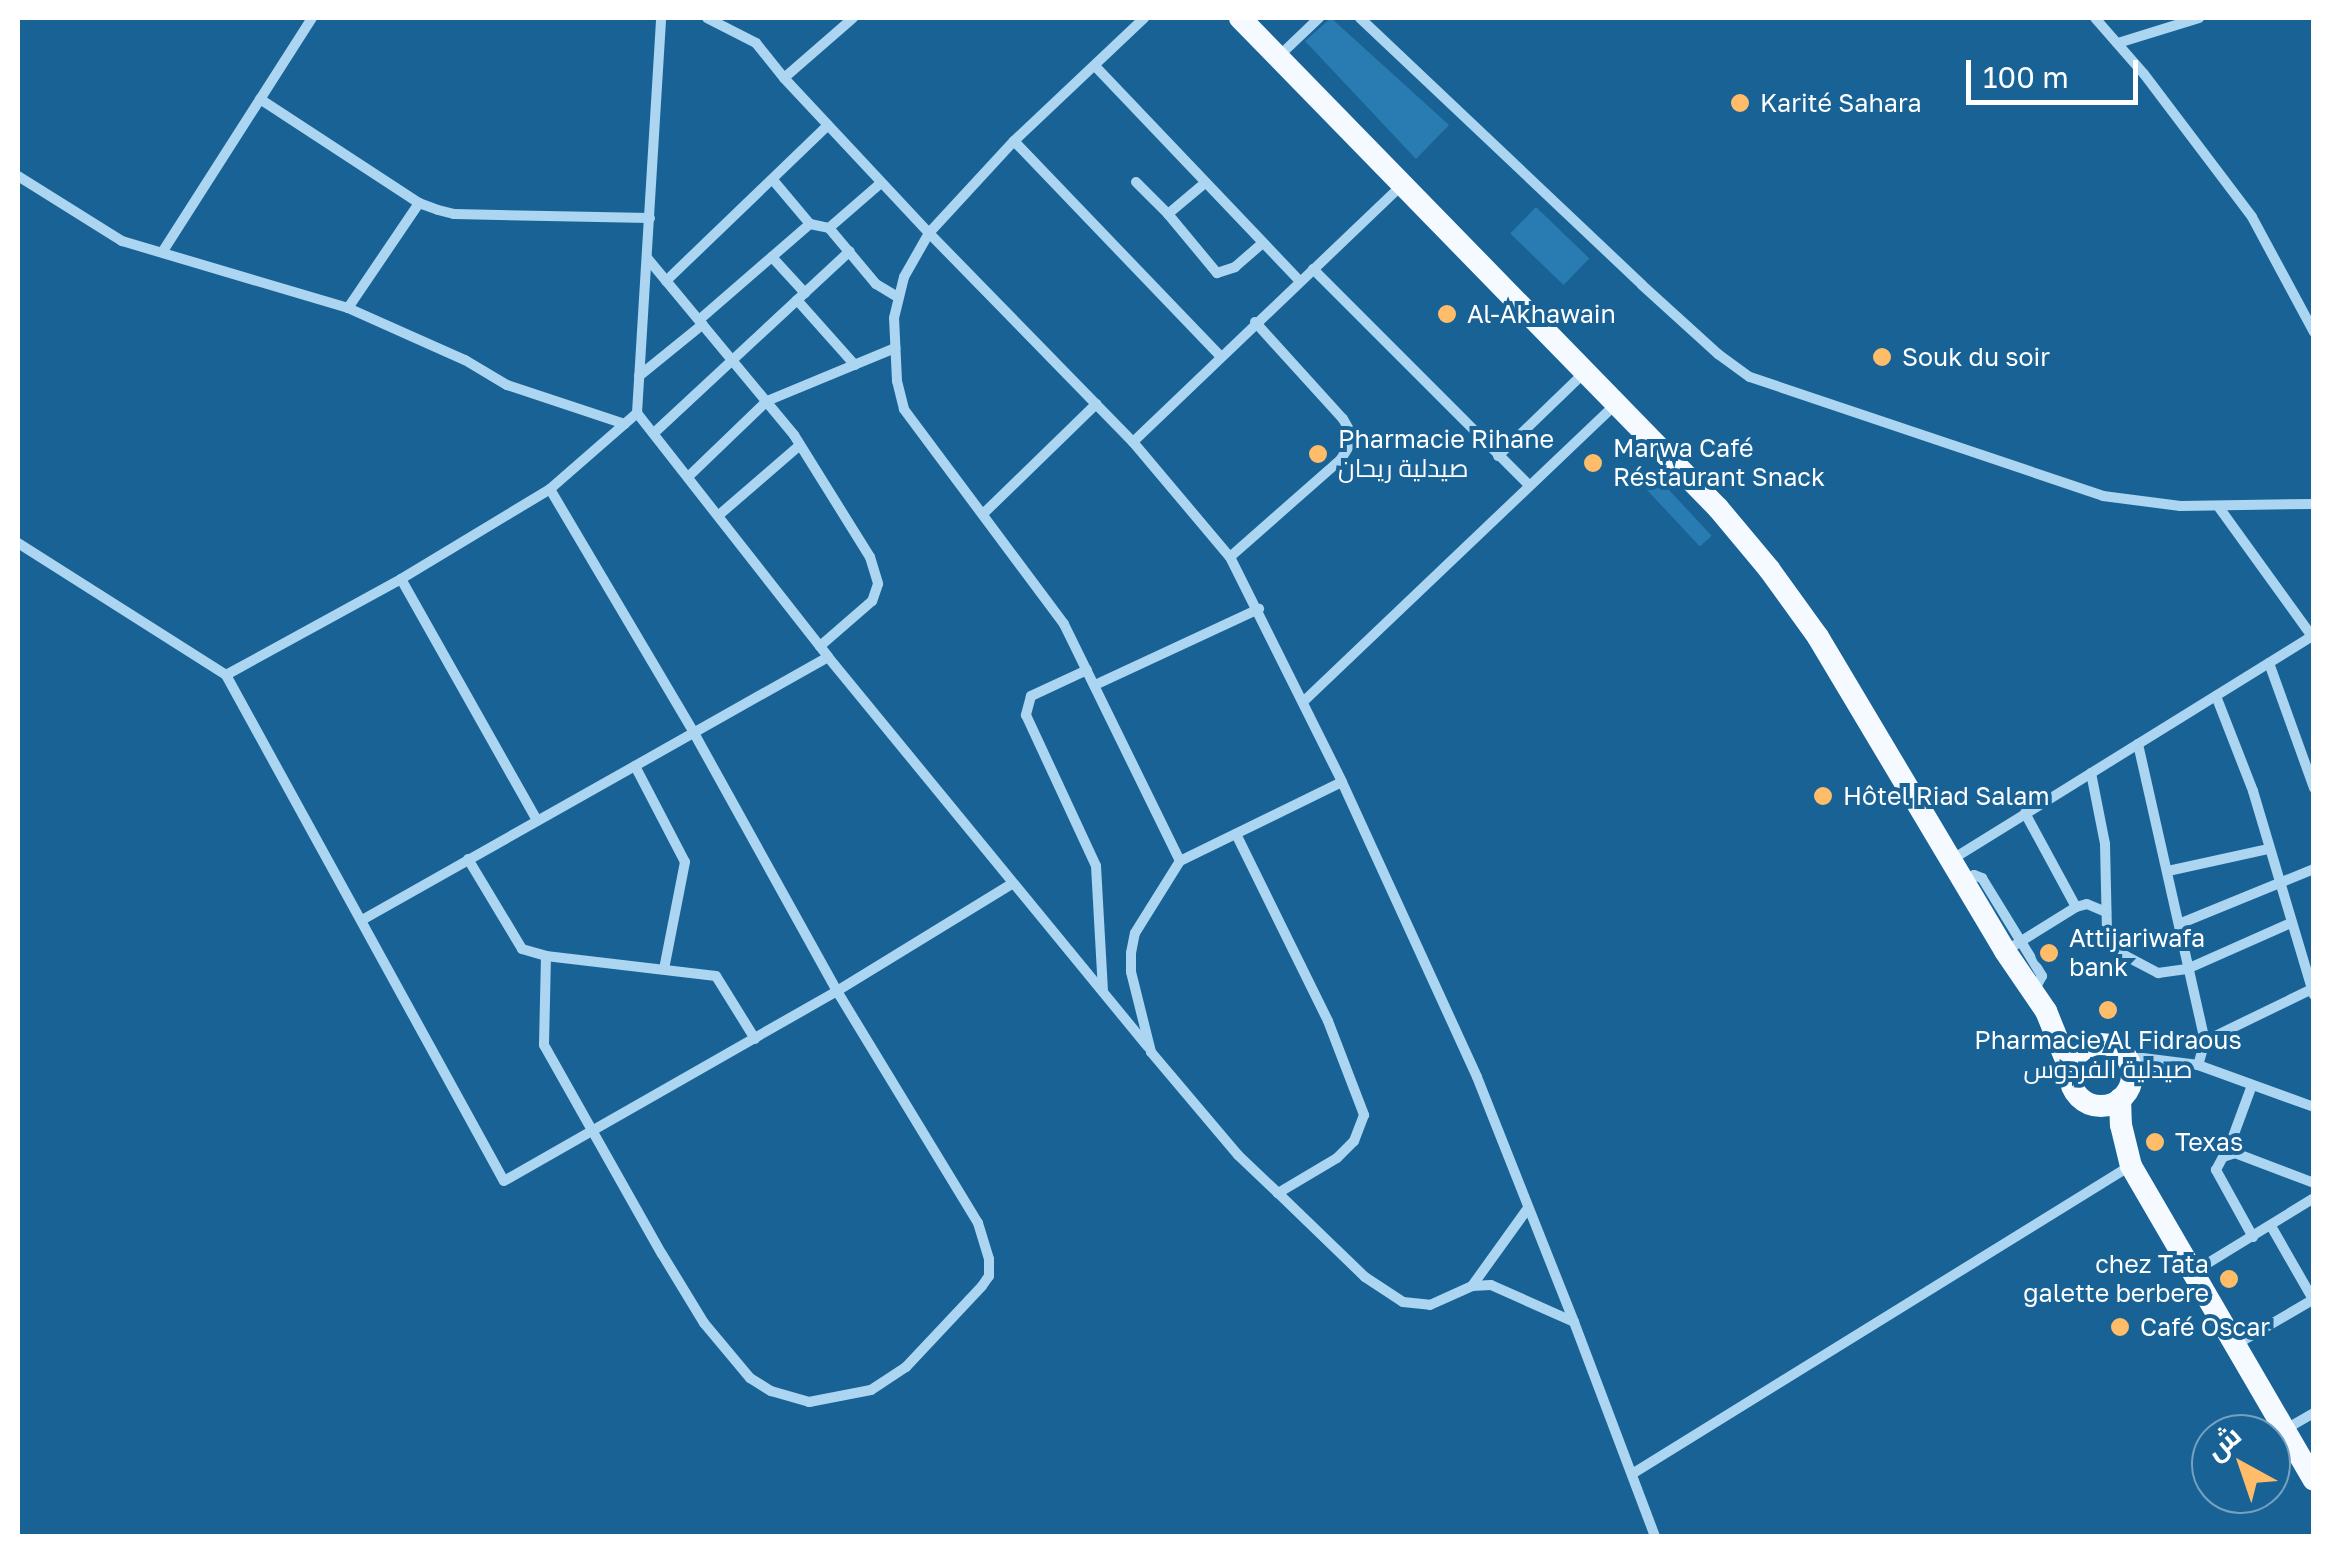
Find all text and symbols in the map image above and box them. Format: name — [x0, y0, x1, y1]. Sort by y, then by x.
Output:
scale bar — [1971, 40, 2144, 102]
text: 100 m — [1983, 59, 2069, 95]
place label: Karité Sahara — [1760, 88, 1922, 118]
marker: Karité Sahara — [1729, 92, 1751, 114]
place label: Al-Akhawain — [1467, 299, 1616, 329]
marker: Al-Akhawain — [1436, 303, 1458, 325]
place label: Souk du soir — [1902, 342, 2050, 372]
marker: Souk du soir — [1871, 346, 1893, 368]
place label: Pharmacie Rihane صيدلية ريحان — [1338, 425, 1554, 484]
place label: Marwa Café Réstaurant Snack — [1613, 434, 1825, 493]
marker: Pharmacie Rihane صيدلية ريحان — [1307, 443, 1329, 465]
marker: Marwa Café Réstaurant Snack — [1582, 452, 1604, 474]
place label: Hôtel Riad Salam — [1843, 781, 2050, 811]
marker: Hôtel Riad Salam — [1812, 785, 1834, 807]
place label: Attijariwafa bank — [2069, 924, 2205, 983]
marker: Attijariwafa bank — [2038, 942, 2060, 964]
marker: Pharmacie Al Fidraous صيدلية الفردوس — [2097, 999, 2119, 1021]
place label: Pharmacie Al Fidraous صيدلية الفردوس — [1974, 1026, 2242, 1085]
place label: Texas — [2175, 1127, 2243, 1157]
marker: Texas — [2144, 1131, 2166, 1153]
place label: chez Tata galette berbere — [2023, 1250, 2209, 1309]
marker: chez Tata galette berbere — [2218, 1268, 2240, 1290]
place label: Café Oscar — [2140, 1312, 2270, 1342]
marker: Café Oscar — [2109, 1316, 2131, 1338]
north arrow — [2191, 1414, 2291, 1514]
text: ش — [2198, 1418, 2247, 1466]

